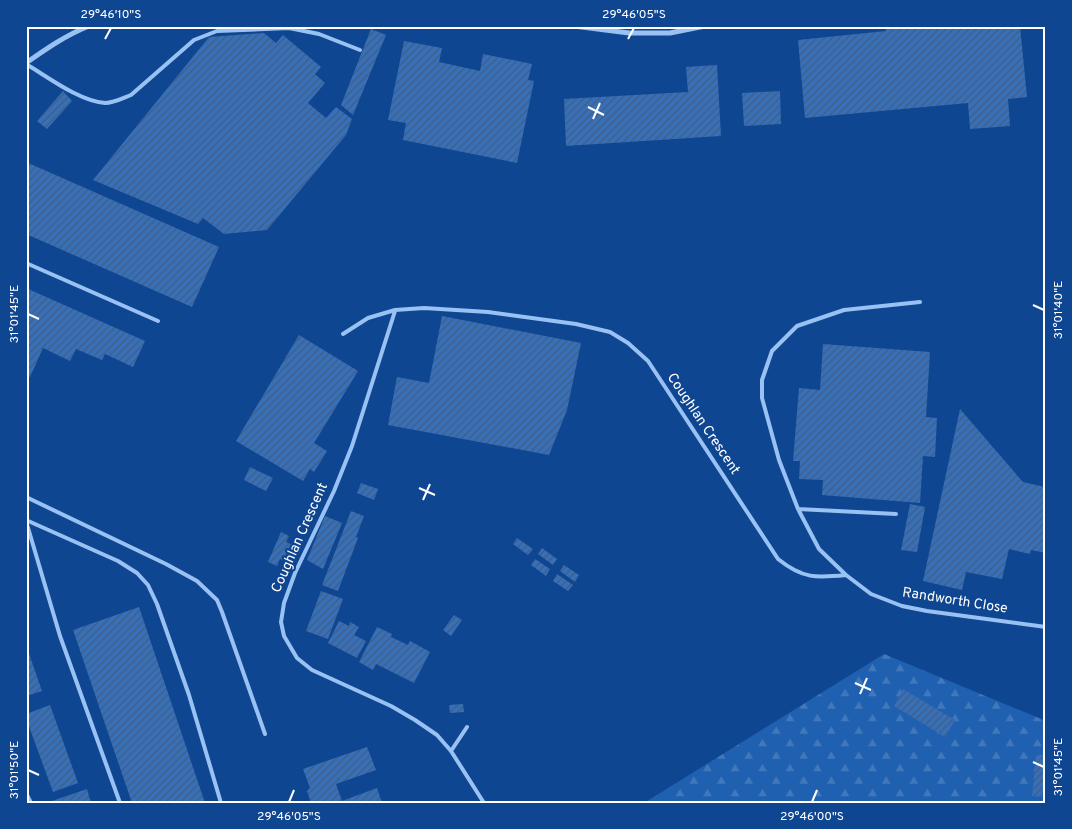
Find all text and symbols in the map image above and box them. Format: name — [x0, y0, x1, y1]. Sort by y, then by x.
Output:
text: 29°46'10"S — [81, 7, 141, 23]
text: 29°46'05"S — [602, 7, 666, 23]
text: 31°01'40"E — [1051, 281, 1067, 339]
text: 31°01'45"E — [7, 285, 23, 343]
street label: Coughlan Crescent — [663, 370, 743, 478]
street label: Coughlan Crescent — [268, 480, 332, 596]
street label: Randworth Close — [901, 584, 1009, 618]
text: 31°01'45"E — [1051, 738, 1067, 796]
text: 31°01'50"E — [7, 741, 23, 799]
text: 29°46'05"S — [257, 809, 321, 825]
text: 29°46'00"S — [780, 809, 844, 825]

